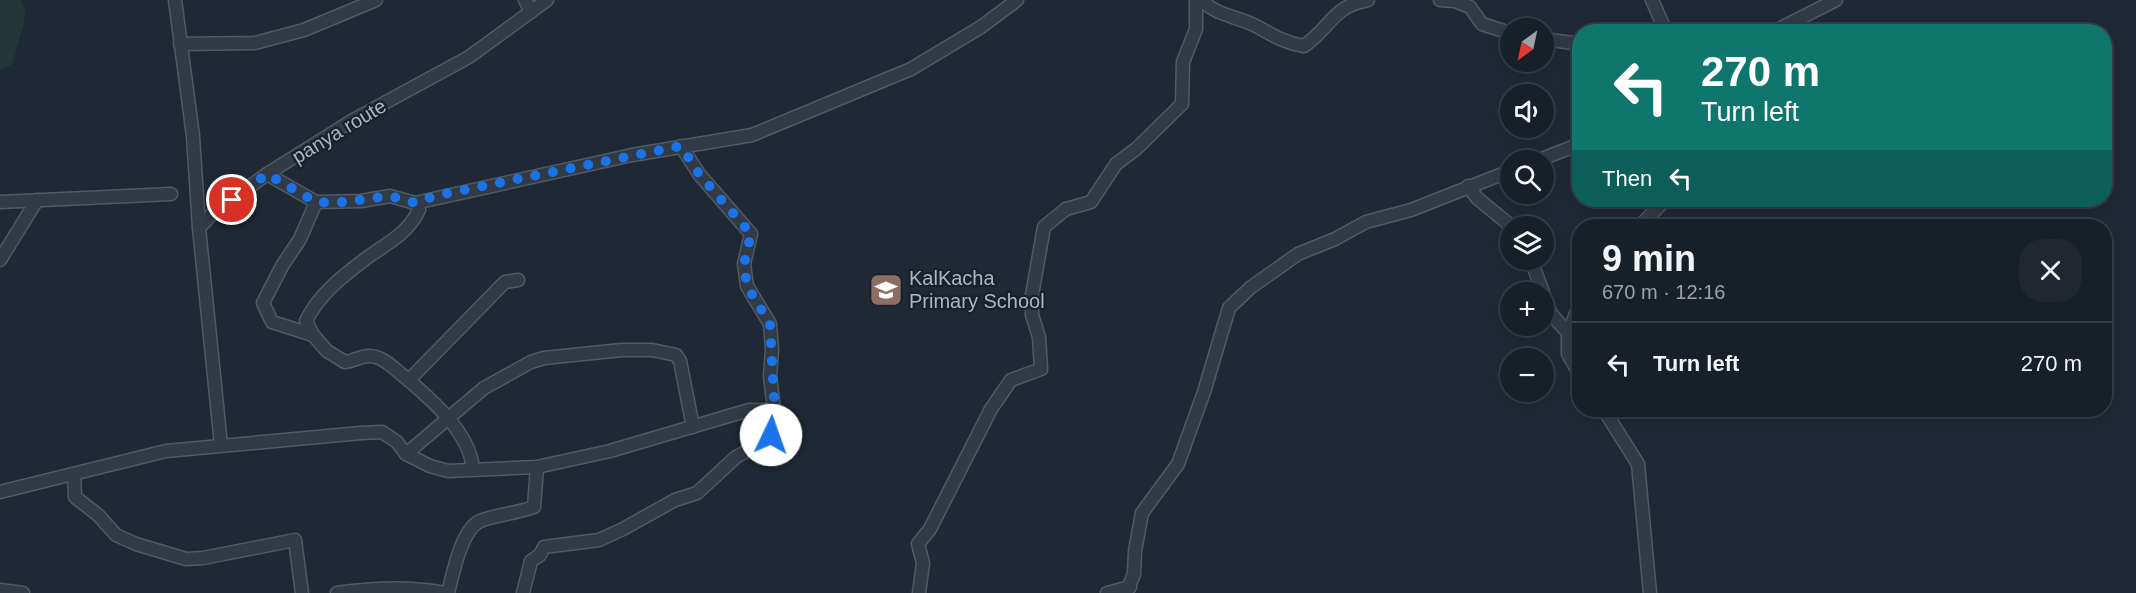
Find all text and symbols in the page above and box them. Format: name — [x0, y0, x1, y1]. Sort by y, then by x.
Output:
north arrow — [1500, 18, 1554, 72]
map controls — [1500, 18, 1554, 402]
icon: left — [1602, 48, 1680, 126]
text: 270 m — [1701, 48, 1820, 95]
button: sound — [1500, 84, 1554, 138]
street label: panya route — [288, 94, 390, 168]
text: Turn left — [1701, 97, 1799, 127]
button: search — [1500, 150, 1554, 204]
icon: left — [1664, 162, 1697, 195]
text: Then — [1602, 166, 1652, 191]
pin — [206, 174, 257, 225]
icon: arrive — [215, 183, 248, 216]
button: layers — [1500, 216, 1554, 270]
text: 9 min — [1602, 238, 1696, 279]
button: close — [2019, 239, 2082, 302]
place label: KalKacha Primary School — [909, 267, 1045, 312]
school or university icon: KalKacha Primary School — [868, 272, 904, 308]
text: 670 m · 12:16 — [1602, 281, 1725, 303]
button: + — [1500, 282, 1554, 336]
button: − — [1500, 348, 1554, 402]
icon: left — [1602, 348, 1635, 381]
text: Turn left — [1653, 351, 1739, 376]
text: 270 m — [2021, 351, 2082, 376]
position arrow — [739, 403, 803, 467]

